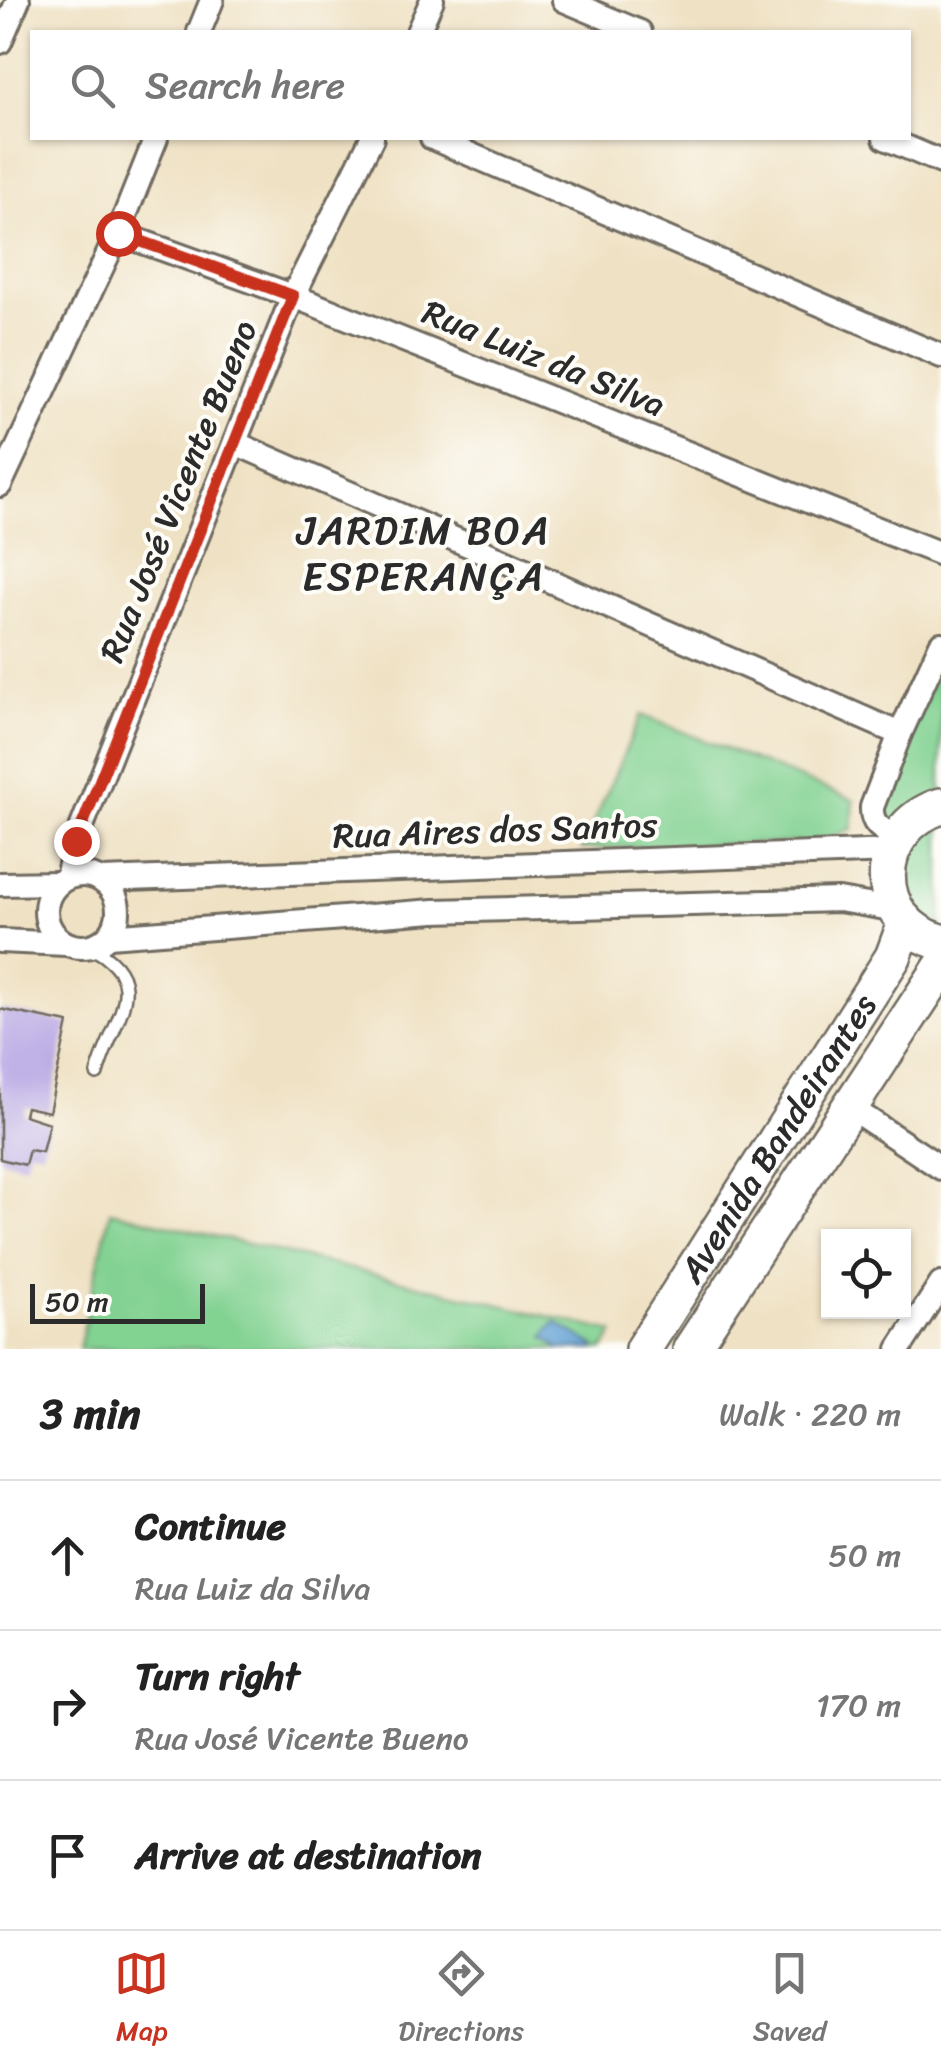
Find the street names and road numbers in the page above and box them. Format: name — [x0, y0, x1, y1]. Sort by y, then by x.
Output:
street label: Rua Luiz da Silva — [413, 281, 675, 435]
street label: Rua José Vicente Bueno — [81, 310, 275, 672]
street label: Rua Aires dos Santos — [332, 793, 659, 867]
street label: Avenida Bandeirantes — [661, 980, 894, 1297]

